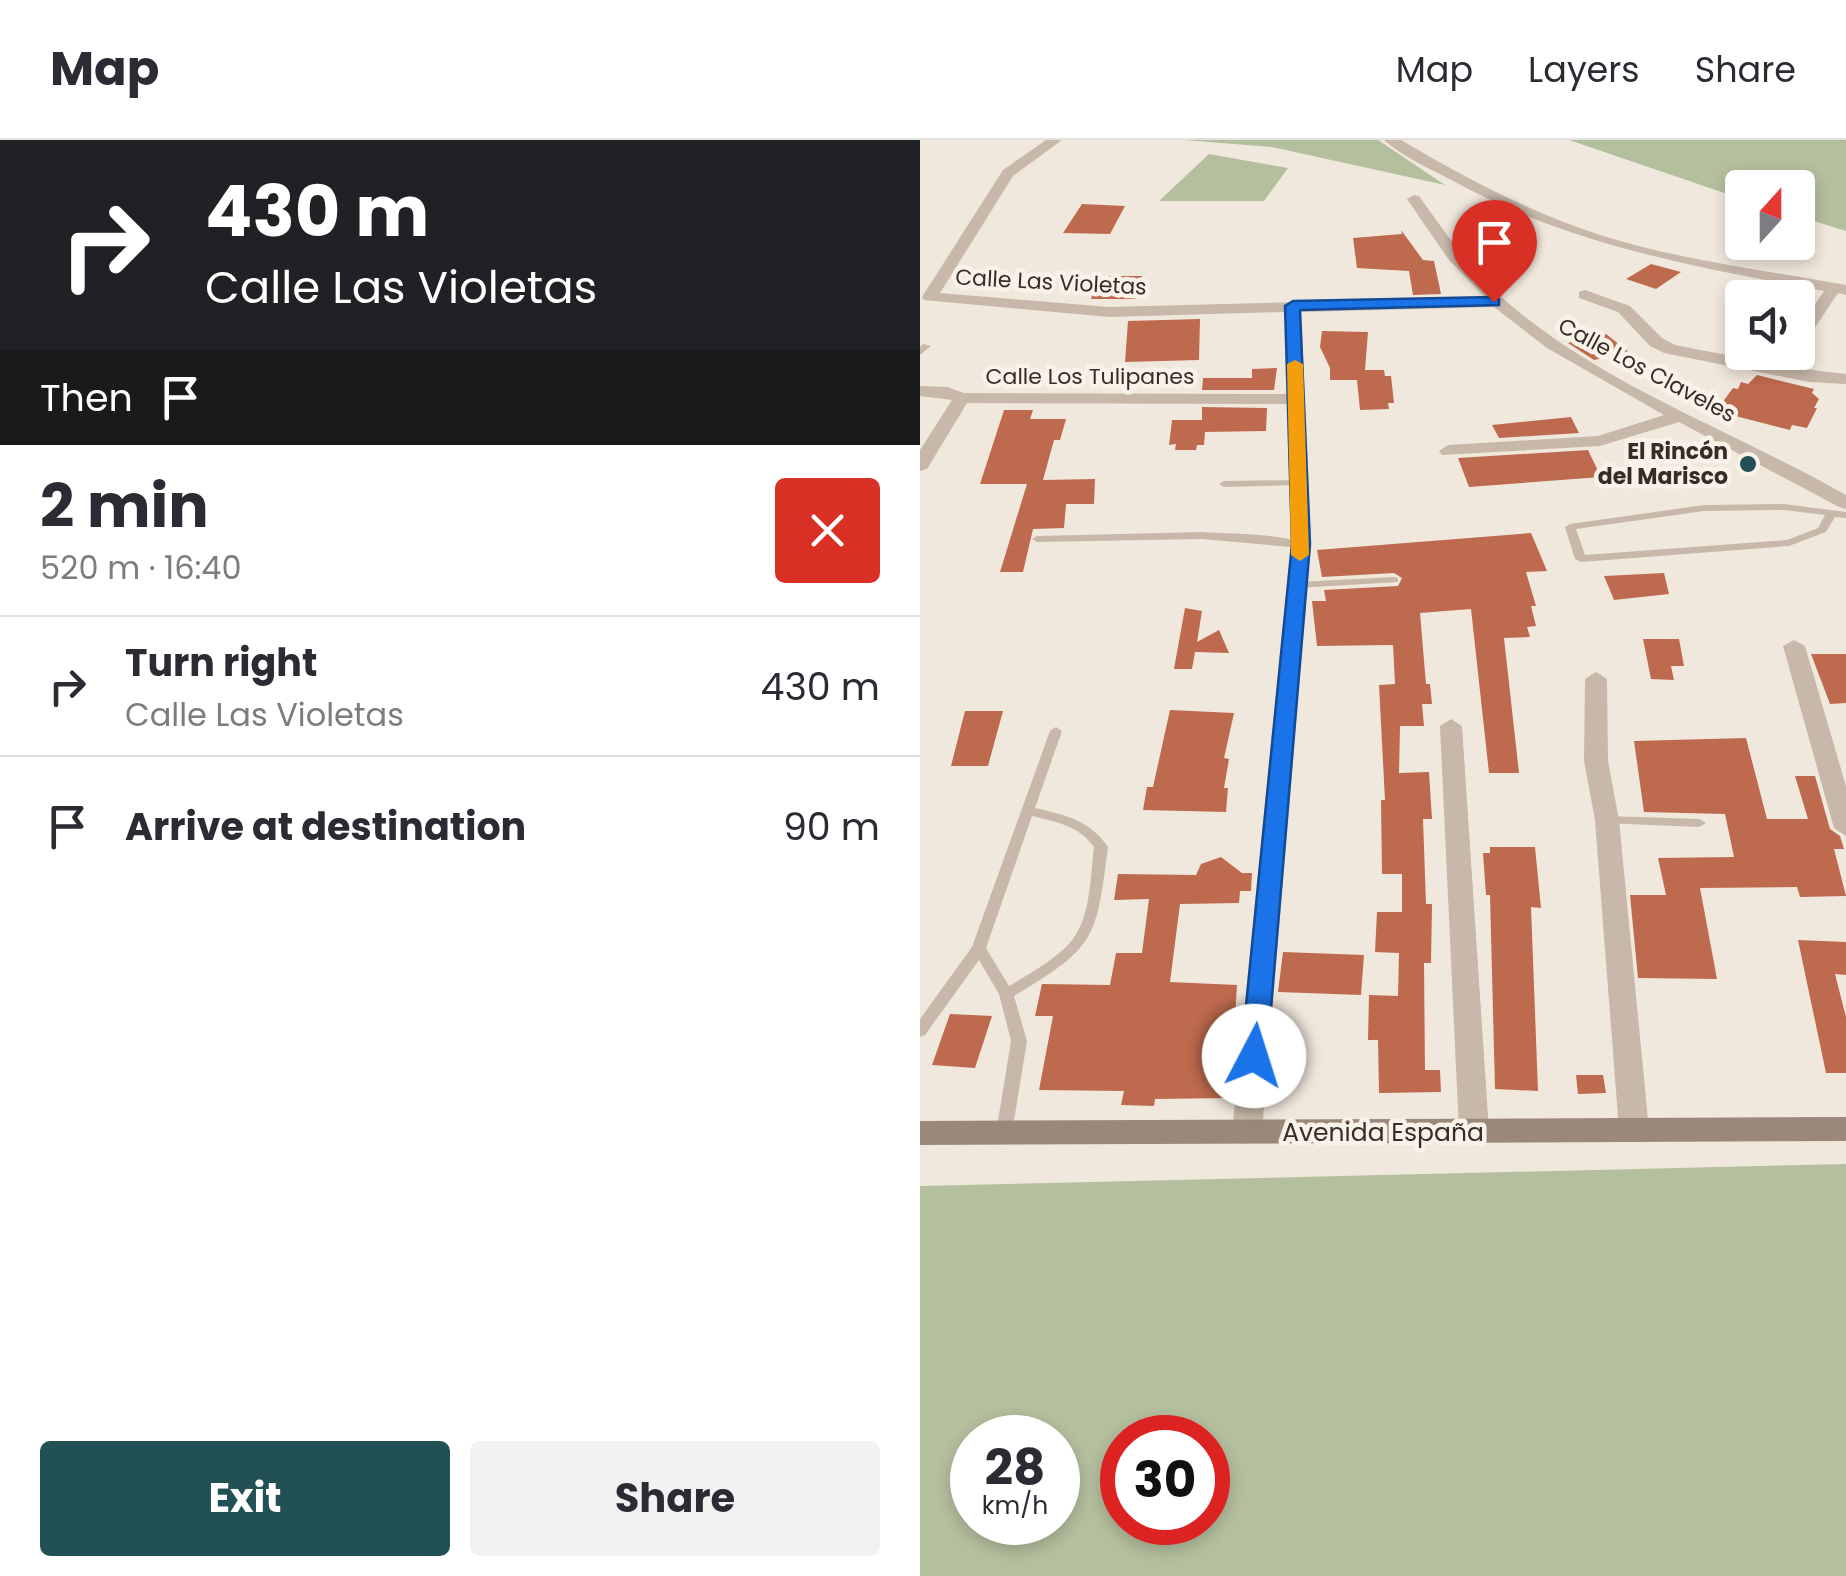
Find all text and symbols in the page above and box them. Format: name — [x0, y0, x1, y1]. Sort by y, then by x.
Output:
text: Map — [50, 35, 159, 102]
text: Map — [1396, 45, 1473, 94]
text: Layers — [1528, 45, 1640, 94]
text: Share — [1695, 45, 1796, 94]
text: 430 m — [205, 162, 429, 261]
north arrow — [1725, 170, 1815, 260]
map controls — [1725, 170, 1815, 370]
icon: right — [40, 180, 170, 310]
pin — [1452, 200, 1537, 303]
icon: arrive — [1467, 215, 1522, 270]
text: Calle Las Violetas — [205, 256, 597, 319]
street label: Calle Las Violetas — [954, 262, 1148, 302]
button: sound — [1725, 280, 1815, 370]
street label: Calle Los Claveles — [1553, 310, 1741, 430]
street label: Calle Los Tulipanes — [986, 361, 1194, 392]
icon: arrive — [153, 370, 208, 425]
text: Then — [40, 371, 133, 424]
place label: El Rincón del Marisco — [1598, 436, 1728, 492]
marker: El Rincón del Marisco — [1737, 453, 1759, 475]
text: 2 min — [40, 464, 209, 548]
button: close — [775, 478, 880, 583]
text: 520 m · 16:40 — [40, 545, 242, 590]
text: Turn right — [125, 636, 317, 689]
icon: right — [40, 659, 95, 714]
text: 430 m — [761, 660, 880, 713]
text: Calle Las Violetas — [125, 692, 404, 737]
icon: arrive — [40, 799, 95, 854]
text: Arrive at destination — [125, 800, 526, 853]
text: 90 m — [783, 800, 880, 853]
position arrow — [1202, 1004, 1306, 1108]
street label: Avenida España — [1282, 1115, 1484, 1150]
speed limit sign: 30 — [1100, 1415, 1230, 1545]
text: 28 — [985, 1432, 1045, 1503]
button: Exit — [40, 1441, 450, 1556]
button: Share — [470, 1441, 880, 1556]
text: km/h — [982, 1488, 1048, 1523]

